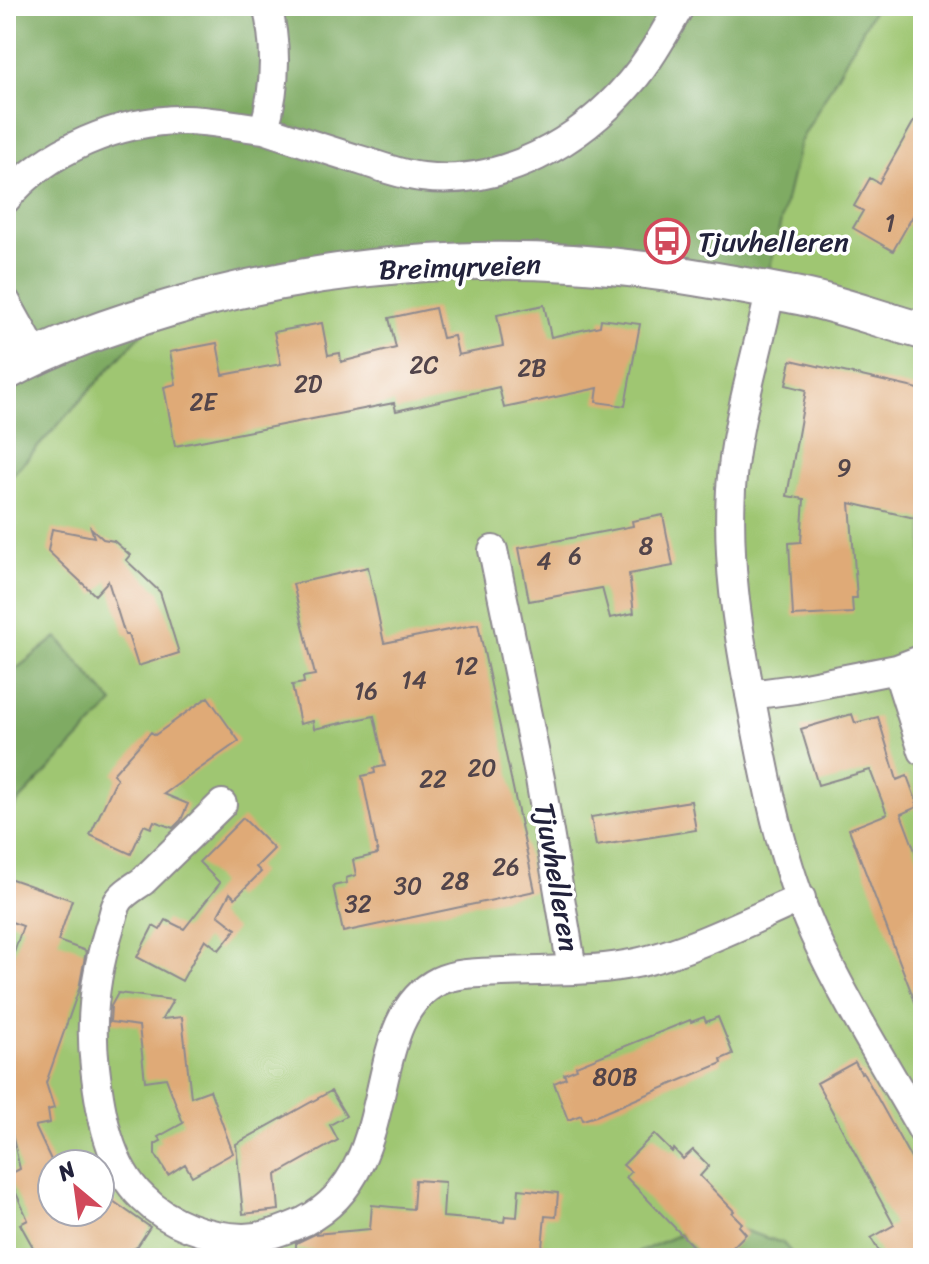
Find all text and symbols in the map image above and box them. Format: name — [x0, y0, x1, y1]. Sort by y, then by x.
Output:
house number: 1 — [885, 202, 895, 244]
bus stop icon: Tjuvhelleren — [643, 217, 691, 265]
place label: Tjuvhelleren — [698, 217, 849, 266]
street label: Breimyrveien — [378, 240, 542, 294]
house number: 2C — [410, 344, 438, 386]
house number: 2B — [518, 347, 547, 389]
house number: 2D — [294, 363, 323, 405]
house number: 2E — [189, 381, 218, 423]
house number: 9 — [837, 447, 851, 489]
house number: 8 — [639, 525, 653, 567]
house number: 6 — [568, 535, 582, 577]
house number: 4 — [537, 540, 552, 582]
house number: 12 — [454, 645, 478, 687]
house number: 14 — [401, 659, 427, 701]
house number: 16 — [354, 670, 378, 712]
house number: 20 — [467, 747, 497, 789]
house number: 22 — [419, 758, 447, 800]
street label: Tjuvhelleren — [520, 799, 594, 955]
house number: 26 — [492, 846, 520, 888]
house number: 28 — [441, 860, 469, 902]
house number: 30 — [394, 865, 422, 907]
house number: 32 — [344, 883, 372, 925]
house number: 80B — [593, 1056, 637, 1098]
north arrow — [36, 1148, 116, 1228]
text: N — [50, 1150, 83, 1192]

